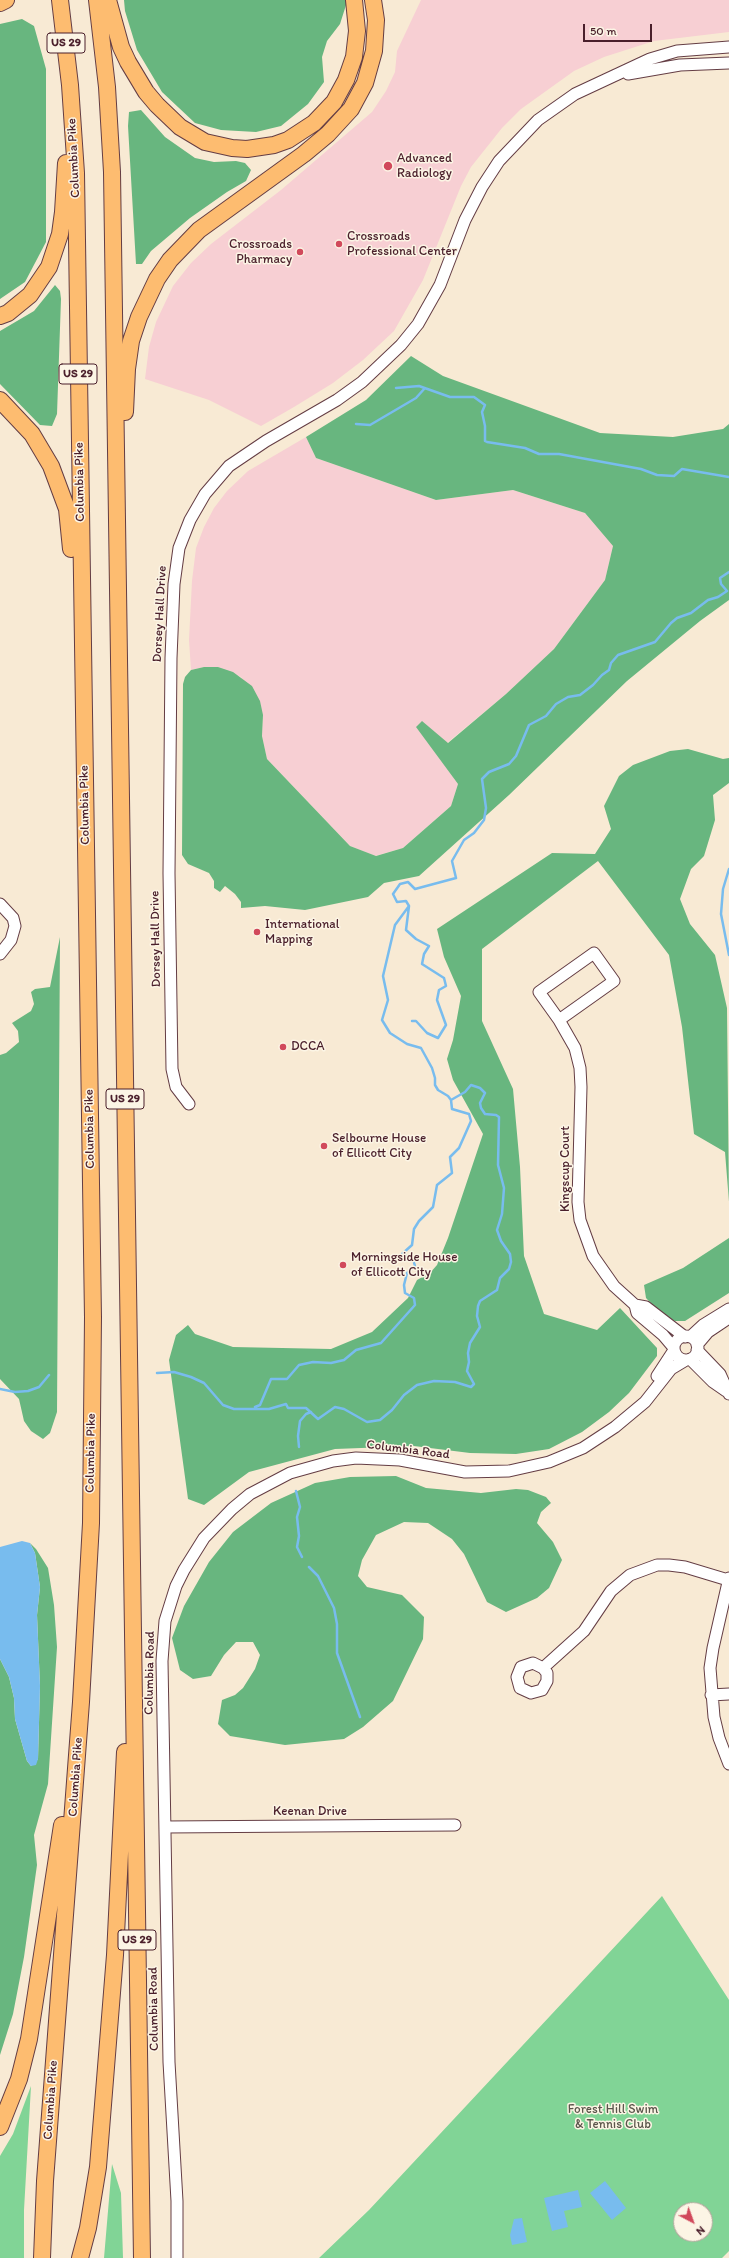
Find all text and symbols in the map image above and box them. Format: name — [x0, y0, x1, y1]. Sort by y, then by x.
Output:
scale bar — [585, 16, 654, 42]
text: 50 m — [590, 24, 616, 38]
road number: US 29 — [47, 33, 85, 53]
street label: Columbia Pike — [64, 118, 84, 198]
place label: Advanced Radiology — [397, 151, 452, 182]
marker: Advanced Radiology — [382, 160, 394, 172]
place label: Crossroads Professional Center — [347, 229, 457, 260]
place label: Crossroads Pharmacy — [229, 237, 292, 268]
marker: Crossroads Professional Center — [334, 239, 344, 249]
marker: Crossroads Pharmacy — [295, 247, 305, 257]
road number: US 29 — [59, 364, 97, 384]
street label: Columbia Pike — [72, 442, 88, 522]
street label: Dorsey Hall Drive — [150, 565, 170, 663]
street label: Columbia Pike — [77, 765, 93, 845]
street label: Dorsey Hall Drive — [147, 890, 165, 988]
place label: International Mapping — [265, 917, 339, 948]
marker: International Mapping — [252, 927, 262, 937]
place label: DCCA — [291, 1039, 325, 1055]
marker: DCCA — [278, 1042, 288, 1052]
street label: Columbia Pike — [82, 1089, 98, 1169]
road number: US 29 — [106, 1089, 144, 1109]
street label: Kingscup Court — [558, 1126, 574, 1212]
place label: Selbourne House of Ellicott City — [332, 1131, 426, 1162]
marker: Selbourne House of Ellicott City — [319, 1141, 329, 1151]
place label: Morningside House of Ellicott City — [351, 1250, 457, 1281]
marker: Morningside House of Ellicott City — [338, 1260, 348, 1270]
street label: Columbia Pike — [83, 1413, 99, 1493]
street label: Columbia Road — [365, 1437, 451, 1463]
street label: Columbia Road — [141, 1631, 159, 1715]
street label: Columbia Pike — [65, 1737, 87, 1817]
street label: Keenan Drive — [273, 1804, 347, 1820]
road number: US 29 — [118, 1930, 156, 1950]
street label: Columbia Road — [145, 1967, 163, 2051]
street label: Columbia Pike — [40, 2060, 62, 2140]
park label: Forest Hill Swim & Tennis Club — [568, 2102, 658, 2133]
north arrow — [673, 2202, 713, 2242]
text: N — [693, 2223, 708, 2238]

